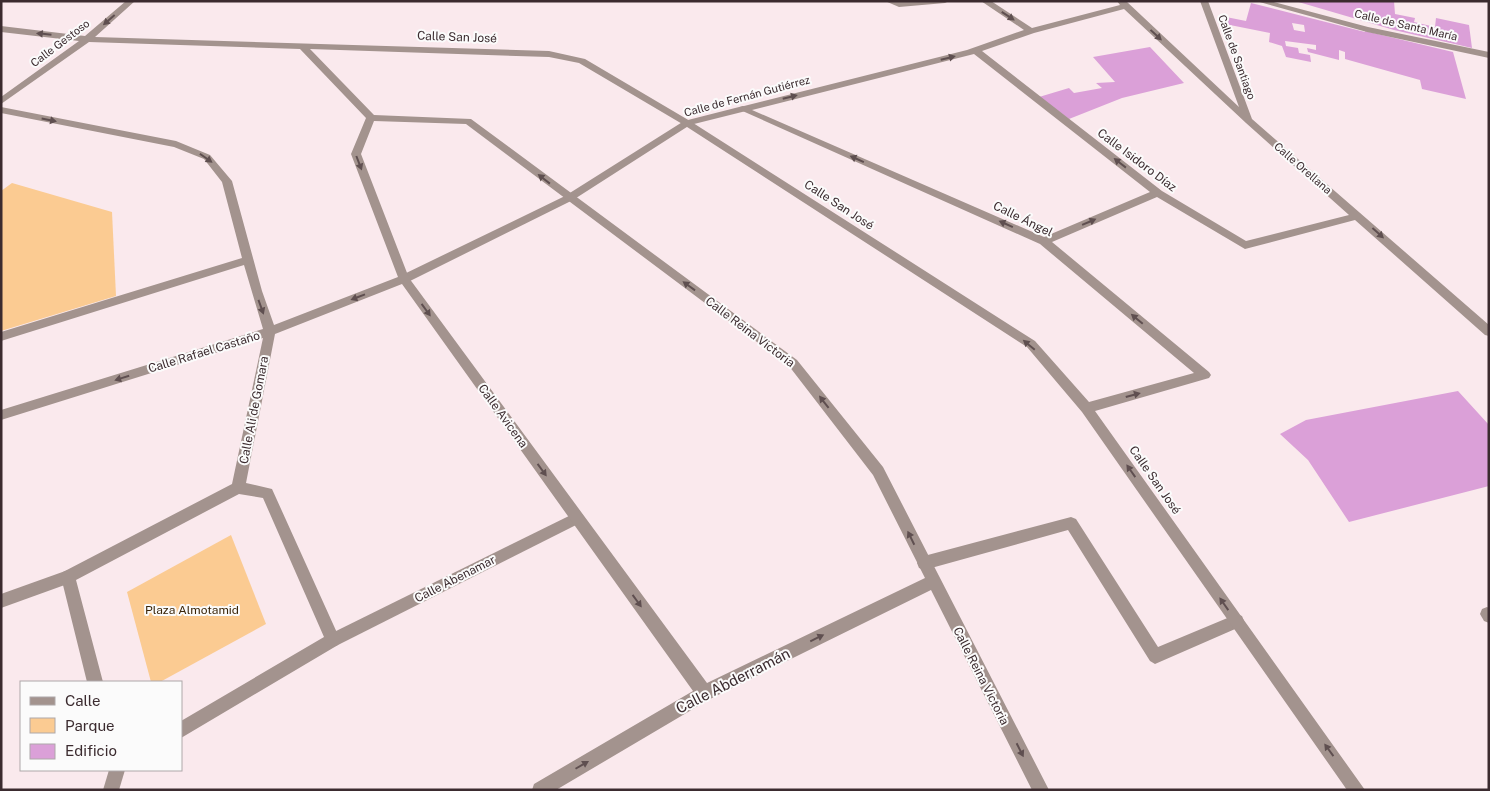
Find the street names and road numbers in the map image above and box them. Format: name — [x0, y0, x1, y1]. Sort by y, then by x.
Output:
street label: Calle de Santa María — [1353, 7, 1459, 43]
street label: Calle de Santiago — [1216, 13, 1258, 101]
street label: Calle Gestoso — [28, 17, 92, 69]
street label: Calle San José — [417, 29, 497, 45]
street label: Calle de Fernán Gutiérrez — [683, 73, 811, 119]
street label: Calle Isidoro Díaz — [1095, 126, 1180, 194]
street label: Calle Orellana — [1272, 140, 1334, 196]
street label: Calle San José — [802, 177, 877, 233]
street label: Calle Ángel — [991, 199, 1055, 240]
street label: Calle Reina Victoria — [703, 294, 797, 370]
street label: Calle Rafael Castaño — [146, 328, 262, 376]
street label: Calle Ali de Gomara — [237, 355, 271, 465]
street label: Calle Avicena — [475, 382, 531, 450]
street label: Calle San José — [1126, 443, 1184, 517]
street label: Calle Abenamar — [412, 552, 498, 605]
street label: Calle Reina Victoria — [950, 625, 1012, 727]
street label: Calle Abderramán — [673, 644, 793, 717]

